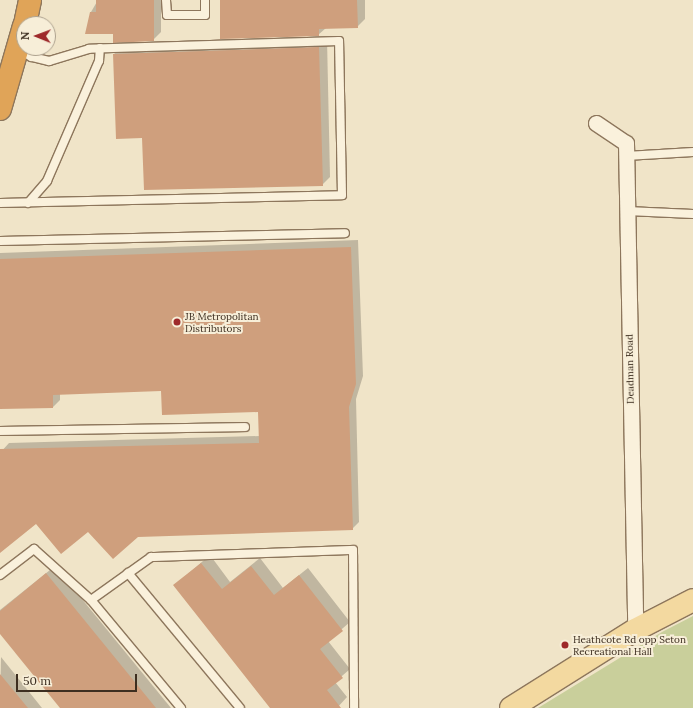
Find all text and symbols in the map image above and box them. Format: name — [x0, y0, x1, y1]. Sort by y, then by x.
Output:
north arrow — [16, 16, 56, 56]
text: N — [18, 31, 32, 40]
place label: JB Metropolitan Distributors — [185, 310, 259, 334]
marker: JB Metropolitan Distributors — [172, 317, 182, 327]
street label: Deadman Road — [623, 334, 637, 404]
place label: Heathcote Rd opp Seton Recreational Hall — [573, 633, 686, 656]
marker: Heathcote Rd opp Seton Recreational Hall — [560, 640, 570, 650]
scale bar — [18, 666, 139, 692]
text: 50 m — [23, 673, 51, 688]

